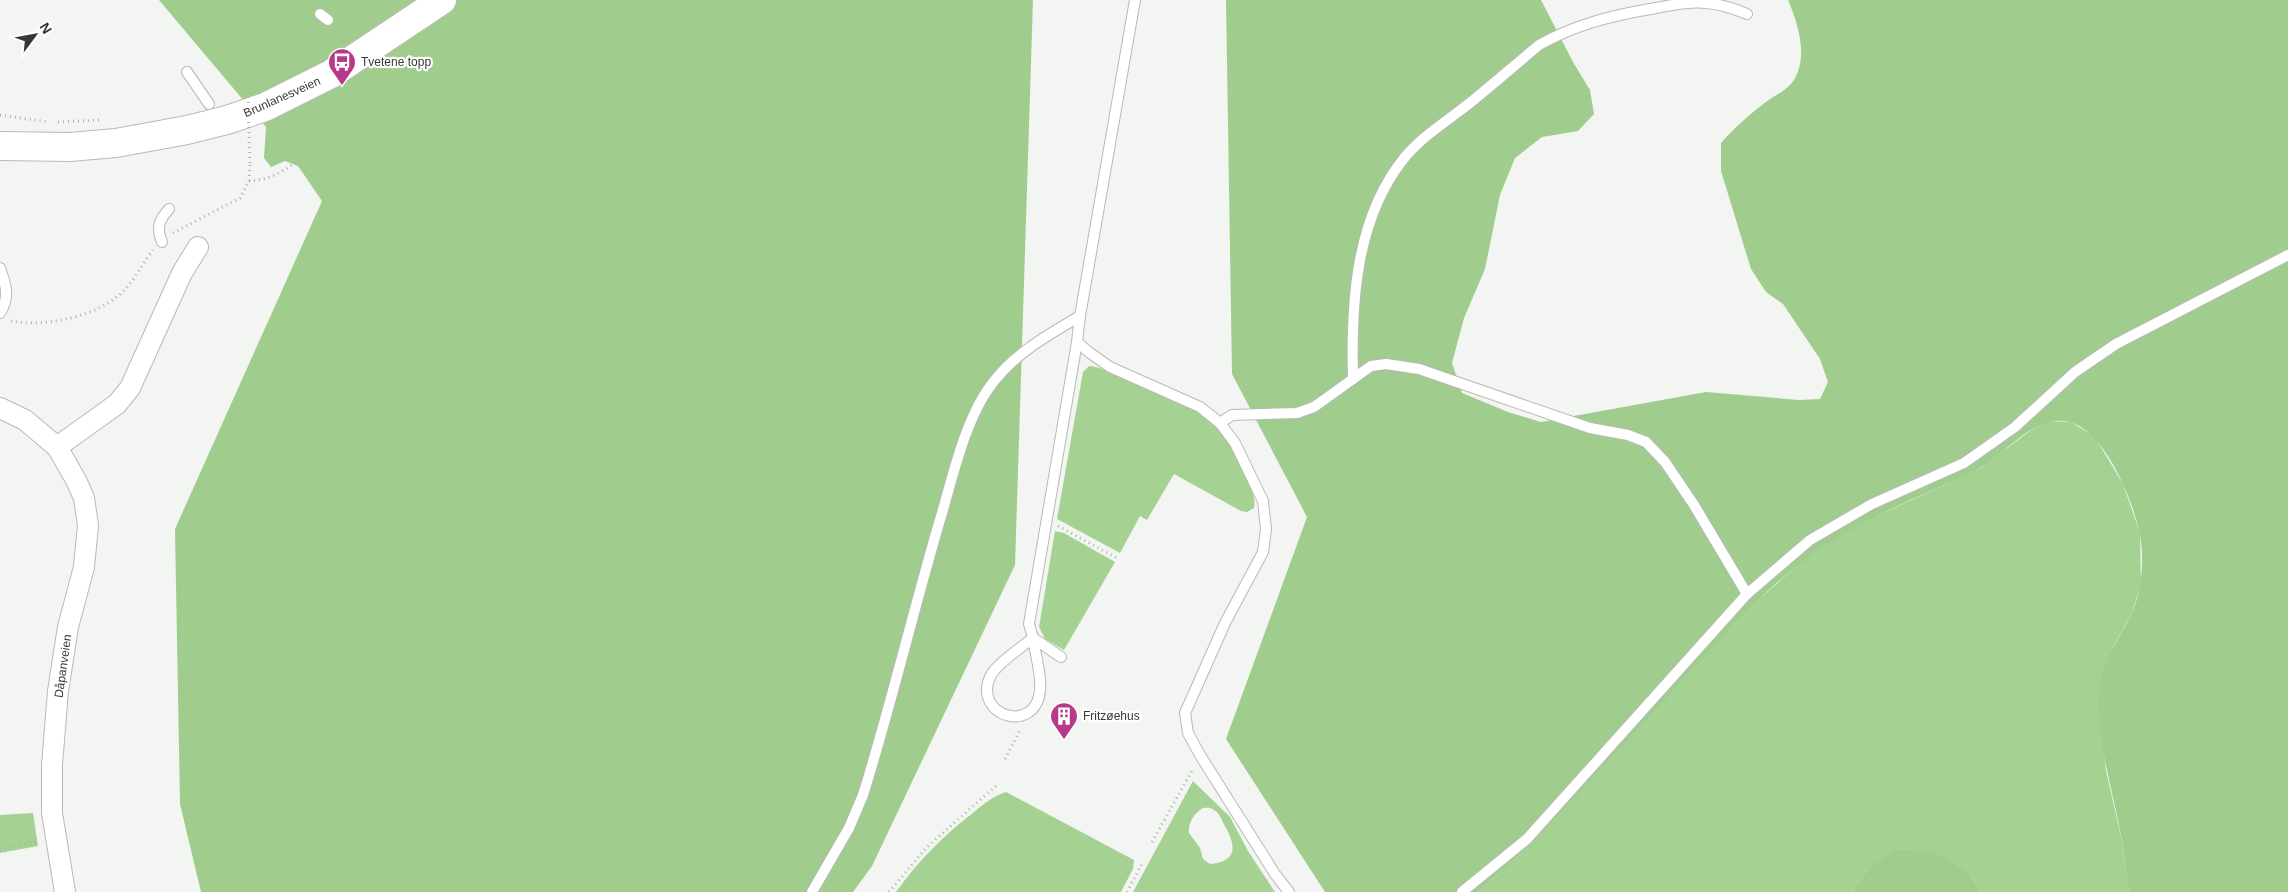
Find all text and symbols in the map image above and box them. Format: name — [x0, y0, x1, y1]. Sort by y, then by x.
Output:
north arrow — [10, 10, 60, 60]
text: N — [37, 20, 55, 37]
bus stop icon: Tvetene topp — [327, 47, 357, 86]
place label: Tvetene topp — [361, 55, 431, 69]
street label: Brunlanesveien — [241, 74, 323, 120]
street label: Dåpanveien — [52, 633, 74, 699]
building icon: Fritzøehus — [1049, 701, 1079, 740]
place label: Fritzøehus — [1083, 709, 1140, 723]

